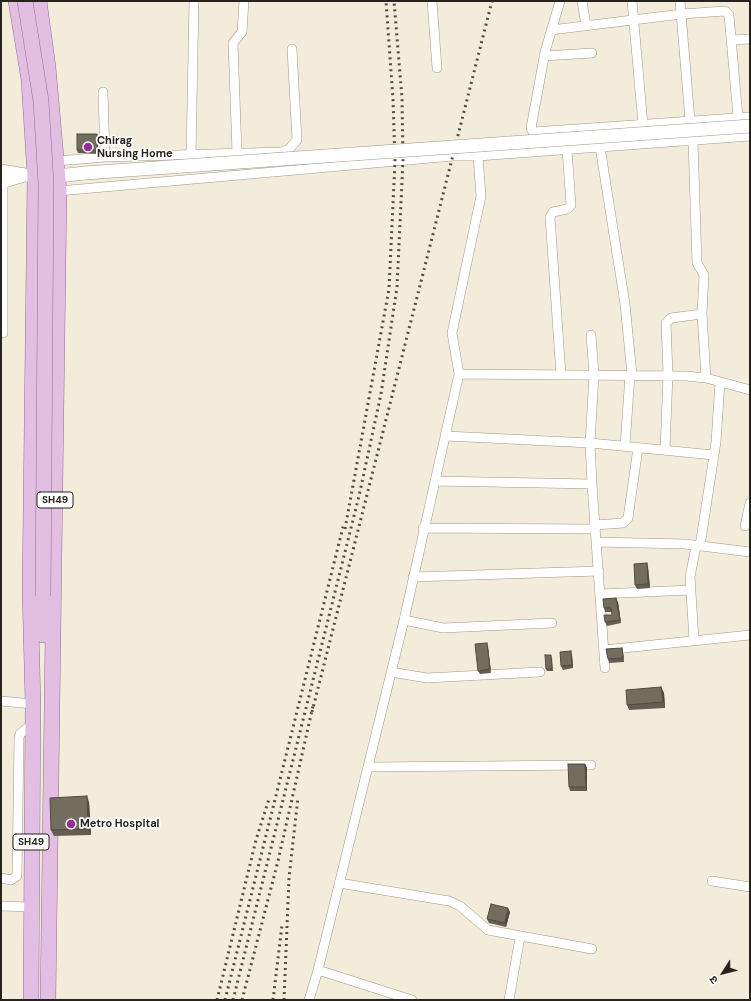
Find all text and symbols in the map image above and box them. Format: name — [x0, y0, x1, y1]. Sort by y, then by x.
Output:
place label: Chirag Nursing Home — [97, 134, 173, 160]
marker: Chirag Nursing Home — [82, 141, 94, 153]
road number: SH49 — [37, 492, 73, 508]
place label: Metro Hospital — [80, 817, 160, 831]
marker: Metro Hospital — [65, 818, 77, 830]
road number: SH49 — [13, 834, 49, 850]
north arrow — [703, 953, 743, 993]
text: उ — [706, 973, 721, 987]

